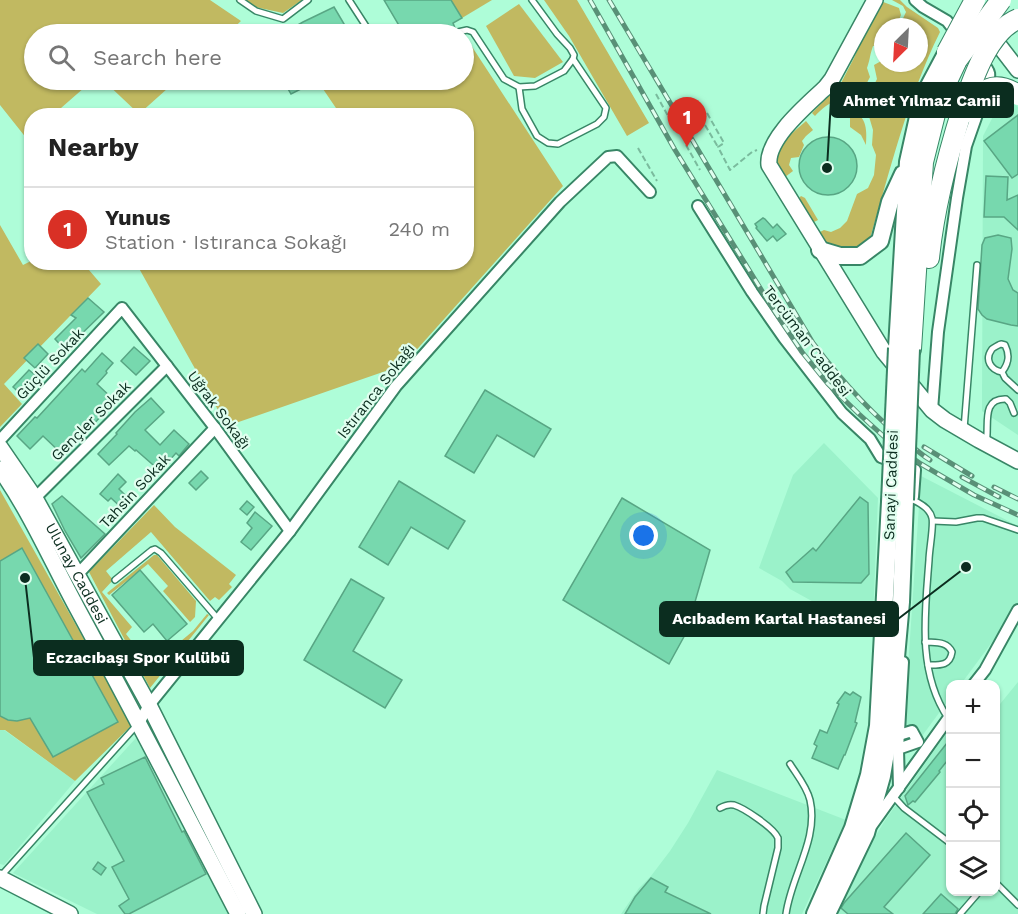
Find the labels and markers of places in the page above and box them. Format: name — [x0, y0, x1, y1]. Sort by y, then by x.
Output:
callout: Ahmet Yılmaz Camii — [831, 83, 1013, 117]
pin: 1 — [668, 98, 706, 147]
callout: Acıbadem Kartal Hastanesi — [660, 602, 898, 636]
callout: Eczacıbaşı Spor Kulübü — [34, 641, 243, 675]

